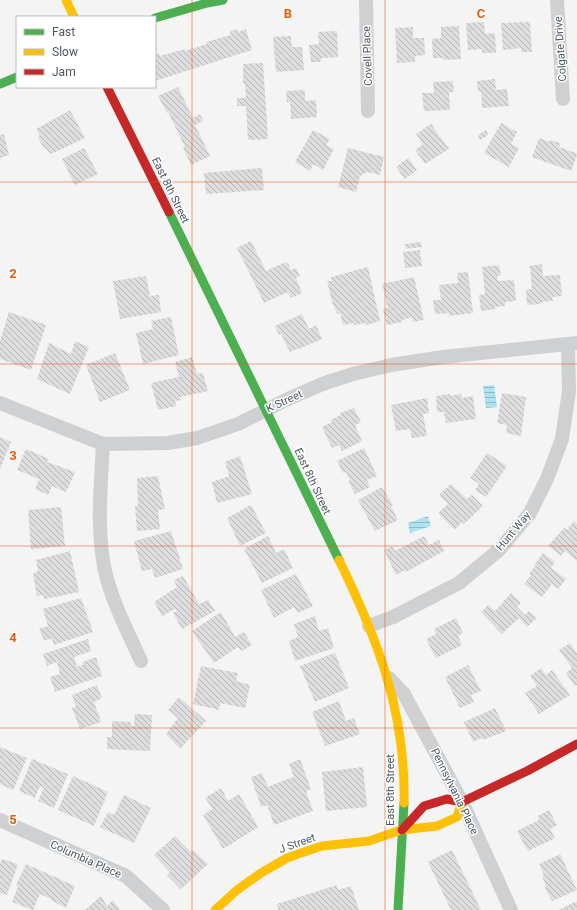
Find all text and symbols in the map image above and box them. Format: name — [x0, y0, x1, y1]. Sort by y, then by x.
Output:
text: B — [284, 6, 292, 21]
text: C — [477, 6, 486, 21]
legend — [16, 16, 156, 88]
street label: Colgate Drive — [552, 16, 569, 82]
text: Fast — [52, 25, 75, 39]
street label: Covell Place — [360, 26, 375, 86]
text: Slow — [52, 45, 78, 59]
text: Jam — [52, 65, 76, 79]
street label: East 8th Street — [149, 155, 192, 226]
text: 2 — [9, 266, 17, 281]
street label: K Street — [264, 387, 305, 416]
street label: East 8th Street — [291, 446, 334, 517]
text: 3 — [9, 448, 17, 463]
street label: Hunt Way — [493, 509, 534, 554]
text: 4 — [9, 630, 17, 645]
street label: Pennsylvania Place — [428, 746, 481, 837]
street label: East 8th Street — [384, 754, 397, 826]
text: 5 — [9, 812, 17, 827]
street label: J Street — [277, 831, 318, 856]
street label: Columbia Place — [48, 838, 124, 881]

